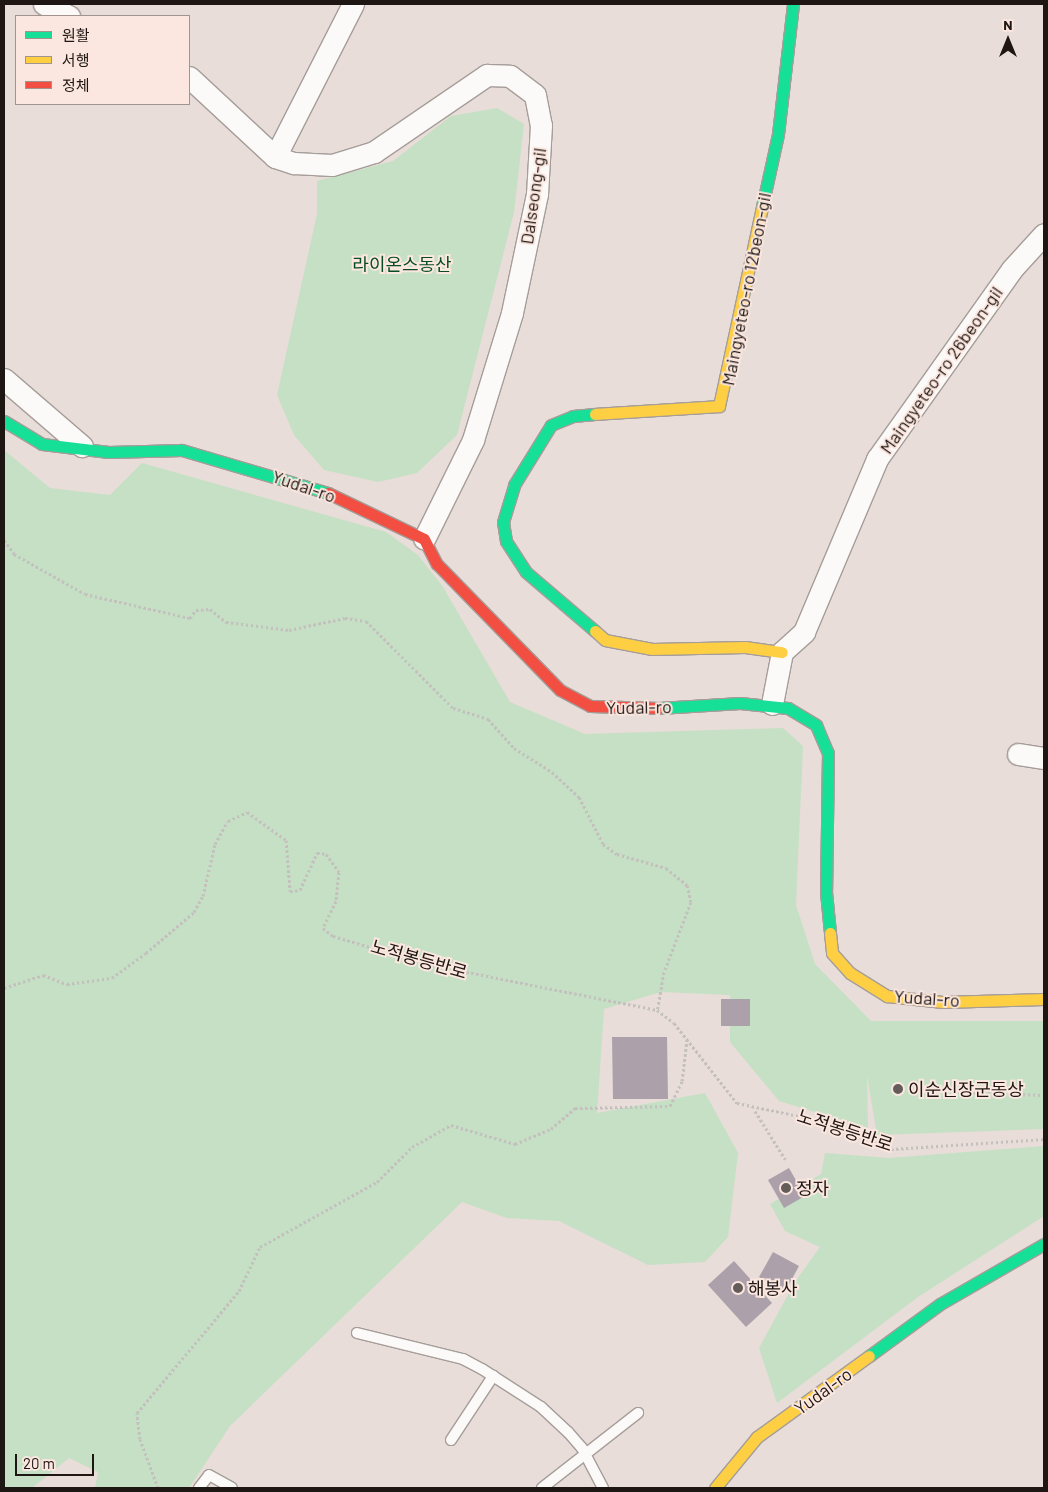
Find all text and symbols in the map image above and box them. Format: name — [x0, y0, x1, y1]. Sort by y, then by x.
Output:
legend — [15, 15, 190, 105]
north arrow — [983, 15, 1033, 65]
text: N — [1003, 16, 1013, 33]
text: 원활 — [62, 26, 90, 44]
text: 서행 — [62, 51, 90, 69]
text: 정체 — [62, 76, 90, 94]
street label: Dalseong-gil — [516, 146, 550, 246]
street label: Maingyeteo-ro 12beon-gil — [717, 191, 775, 387]
park label: 라이온스동산 — [352, 253, 452, 275]
street label: Maingyeteo-ro 26beon-gil — [875, 282, 1007, 458]
street label: Yudal-ro — [269, 465, 339, 507]
street label: Yudal-ro — [606, 696, 672, 718]
street label: 노적봉등반로 — [368, 935, 470, 983]
street label: Yudal-ro — [893, 985, 961, 1011]
place label: 이순신장군동상 — [908, 1078, 1024, 1100]
marker: 이순신장군동상 — [892, 1083, 904, 1095]
street label: 노적봉등반로 — [794, 1104, 896, 1156]
place label: 정자 — [796, 1177, 829, 1199]
marker: 정자 — [780, 1182, 792, 1194]
place label: 해봉사 — [748, 1277, 798, 1299]
marker: 해봉사 — [732, 1282, 744, 1294]
street label: Yudal-ro — [790, 1363, 856, 1419]
scale bar — [18, 1444, 96, 1476]
text: 20 m — [23, 1454, 55, 1472]

